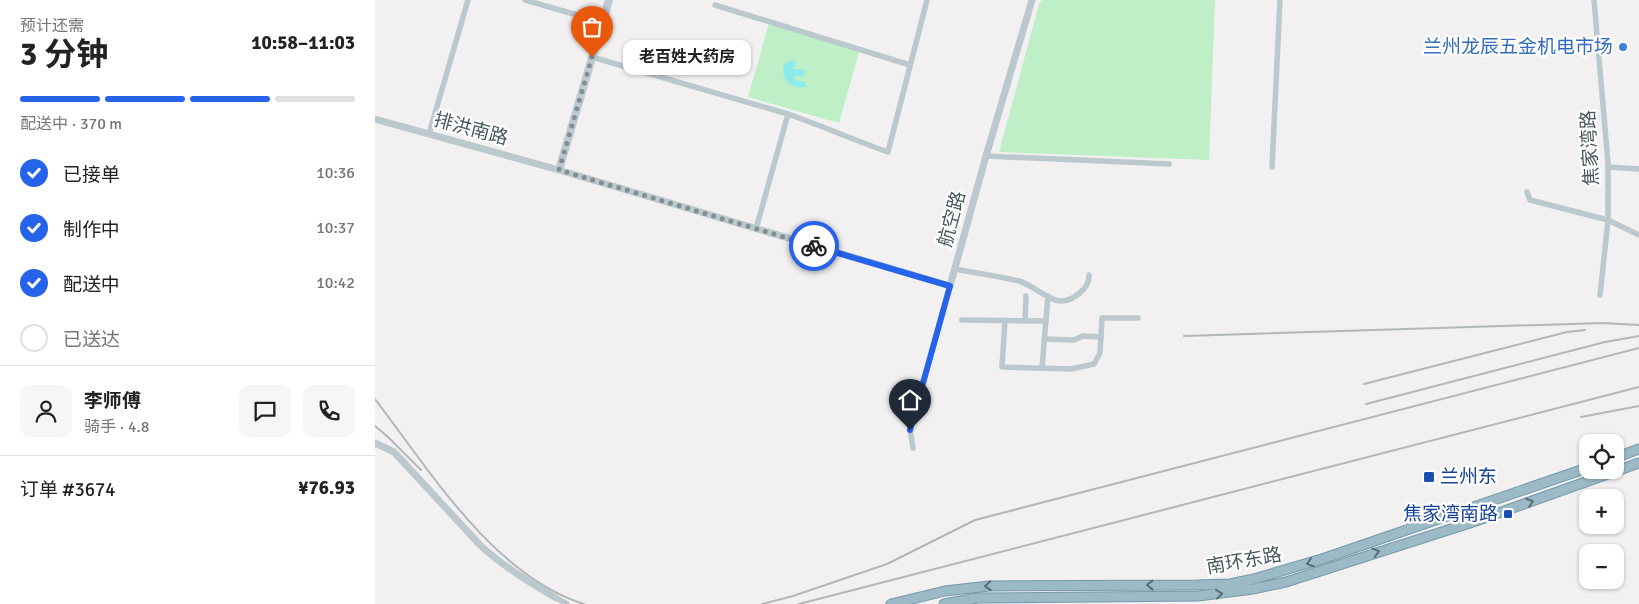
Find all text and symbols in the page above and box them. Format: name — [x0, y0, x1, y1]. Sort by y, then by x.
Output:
pin — [571, 6, 613, 57]
icon: bag — [578, 13, 606, 41]
text: 预计还需 — [20, 16, 84, 36]
text: 10:58–11:03 — [251, 31, 355, 55]
text: 3 分钟 — [20, 35, 108, 74]
place label: 兰州龙辰五金机电市场 — [1423, 35, 1613, 59]
callout: 老百姓大药房 — [622, 40, 749, 74]
marker: 兰州龙辰五金机电市场 — [1617, 41, 1629, 53]
text: 老百姓大药房 — [639, 47, 735, 67]
street label: 排洪南路 — [431, 108, 511, 150]
street label: 焦家湾路 — [1576, 109, 1604, 187]
text: 配送中 · 370 m — [20, 114, 122, 134]
icon: check — [20, 159, 48, 187]
text: 已接单 — [63, 163, 120, 187]
text: 10:36 — [316, 163, 355, 183]
street label: 航空路 — [933, 188, 971, 250]
icon: check — [20, 214, 48, 242]
text: 制作中 — [63, 218, 120, 242]
text: 10:37 — [316, 218, 355, 238]
courier — [789, 221, 839, 271]
icon: bike — [800, 232, 828, 260]
icon: check — [20, 269, 48, 297]
text: 配送中 — [63, 273, 120, 297]
text: 10:42 — [316, 273, 355, 293]
text: 已送达 — [63, 328, 120, 352]
pin — [889, 379, 931, 430]
button: person — [20, 385, 72, 437]
button: chat — [239, 385, 291, 437]
button: phone — [303, 385, 355, 437]
icon: home — [896, 386, 924, 414]
text: 李师傅 — [84, 389, 141, 413]
text: 骑手 · 4.8 — [84, 417, 149, 437]
map controls — [1579, 434, 1624, 589]
button: locate — [1579, 434, 1624, 479]
place label: 兰州东 — [1440, 465, 1497, 489]
marker: 兰州东 — [1422, 470, 1436, 484]
text: ¥76.93 — [298, 476, 355, 500]
text: 订单 #3674 — [20, 478, 115, 502]
button: + — [1579, 489, 1624, 534]
one-way arrow — [1525, 498, 1534, 508]
place label: 焦家湾南路 — [1403, 502, 1498, 526]
marker: 焦家湾南路 — [1502, 508, 1514, 520]
street label: 南环东路 — [1204, 543, 1284, 579]
button: − — [1579, 544, 1624, 589]
one-way arrow — [1371, 548, 1380, 558]
one-way arrow — [1306, 557, 1314, 567]
one-way arrow — [983, 580, 991, 591]
one-way arrow — [1146, 580, 1154, 590]
one-way arrow — [1216, 589, 1224, 600]

